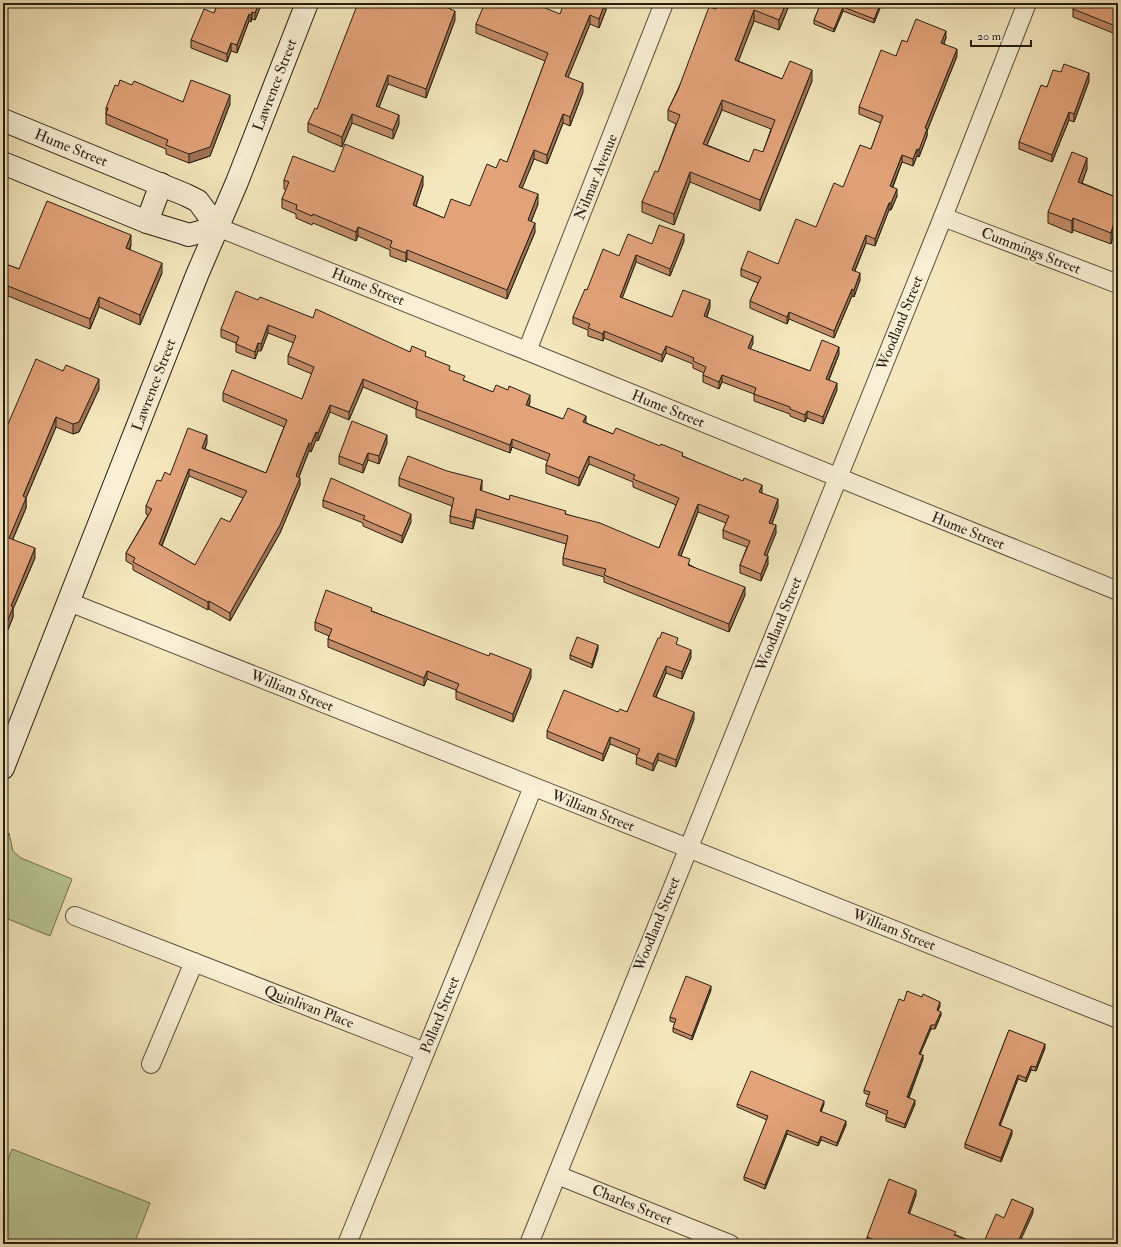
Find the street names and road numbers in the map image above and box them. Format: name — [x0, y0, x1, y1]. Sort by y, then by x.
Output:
street label: Lawrence Street — [249, 36, 301, 134]
street label: Hume Street — [32, 125, 110, 171]
street label: Nilmar Avenue — [570, 131, 622, 223]
street label: Cummings Street — [978, 223, 1084, 279]
street label: Hume Street — [329, 264, 407, 310]
street label: Woodland Street — [872, 273, 928, 374]
street label: Lawrence Street — [128, 336, 180, 434]
street label: Hume Street — [629, 386, 707, 432]
street label: Hume Street — [929, 508, 1007, 554]
street label: Woodland Street — [751, 574, 807, 675]
street label: William Street — [247, 665, 337, 716]
street label: William Street — [548, 785, 638, 836]
street label: Woodland Street — [629, 874, 685, 975]
street label: William Street — [849, 904, 939, 955]
street label: Pollard Street — [416, 974, 464, 1056]
street label: Quinlivan Place — [261, 981, 357, 1033]
street label: Charles Street — [589, 1180, 675, 1230]

